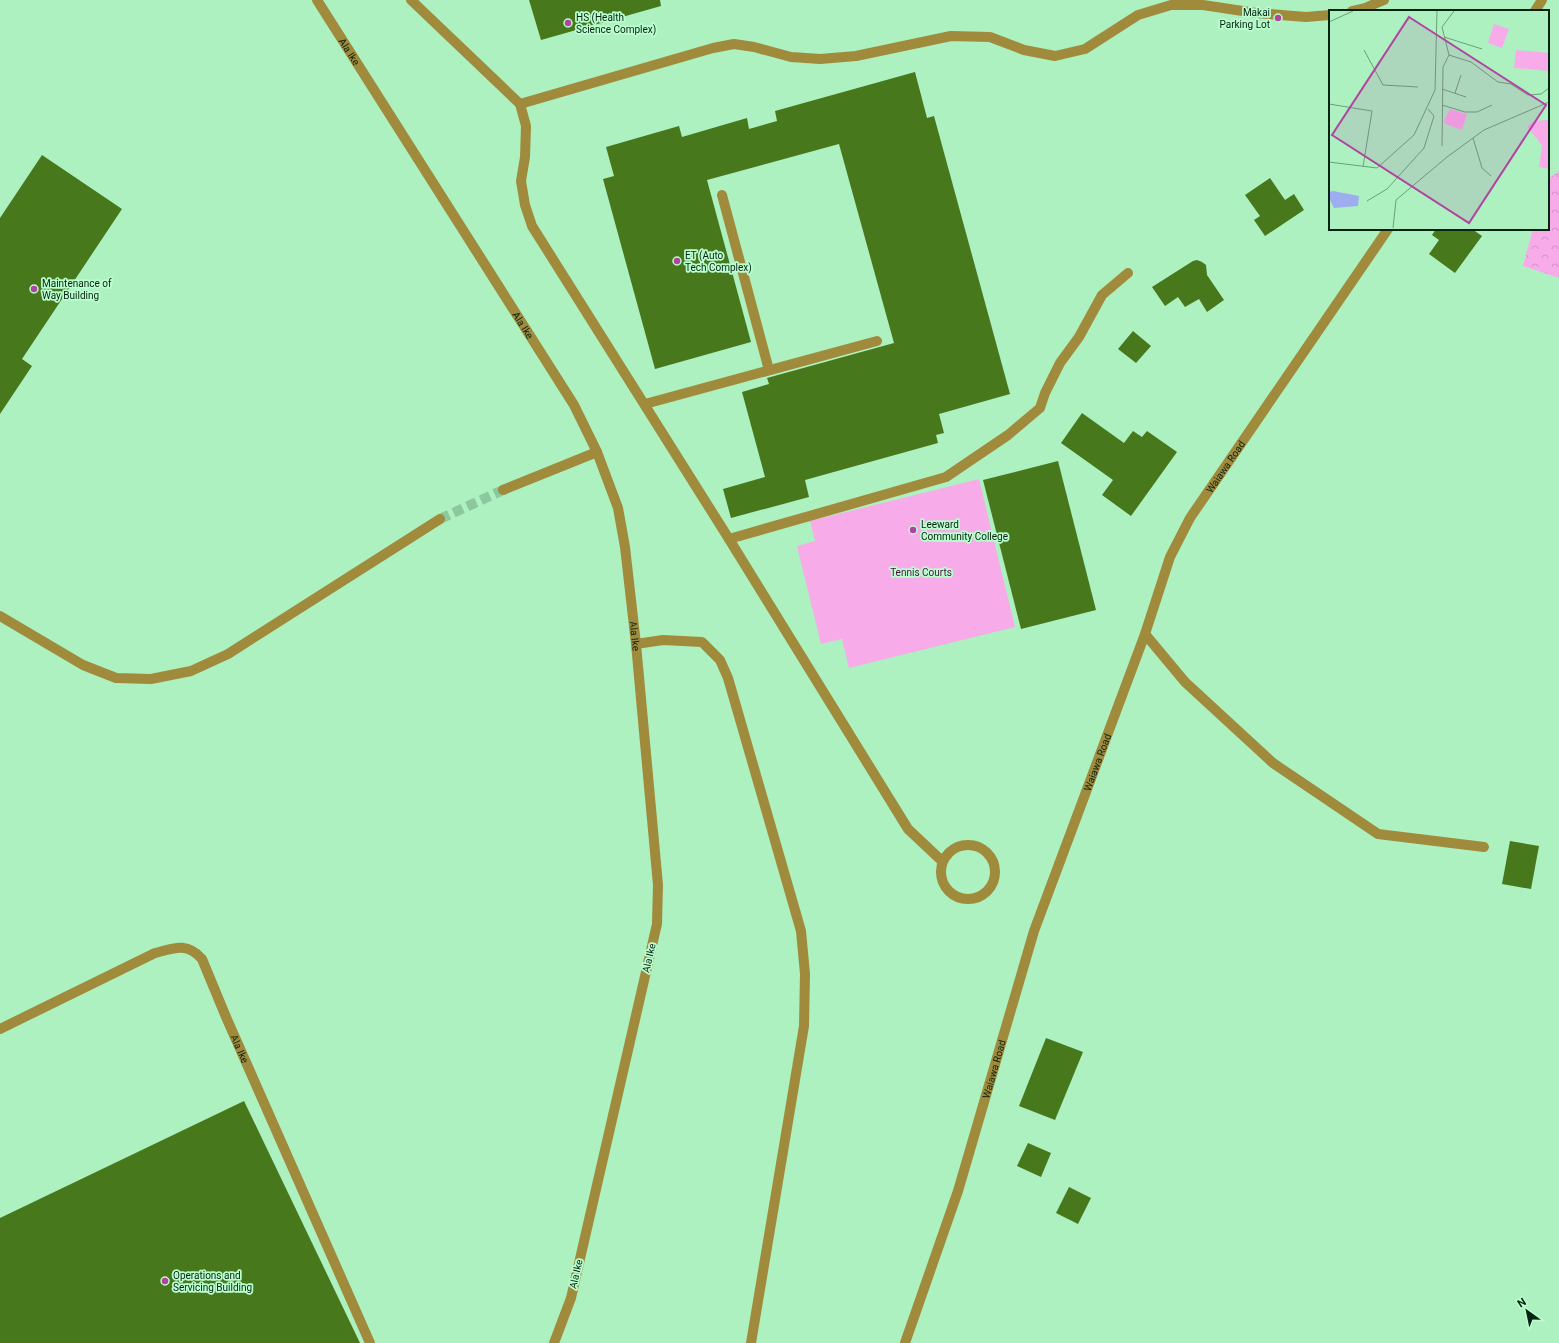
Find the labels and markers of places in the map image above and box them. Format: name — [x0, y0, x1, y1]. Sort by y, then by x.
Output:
place label: Makai Parking Lot — [1219, 7, 1270, 30]
place label: HS (Health Science Complex) — [576, 12, 656, 36]
marker: Makai Parking Lot — [1273, 13, 1283, 23]
marker: HS (Health Science Complex) — [563, 18, 573, 28]
place label: ET (Auto Tech Complex) — [685, 250, 752, 274]
marker: ET (Auto Tech Complex) — [672, 256, 682, 266]
place label: Maintenance of Way Building — [42, 278, 112, 301]
marker: Maintenance of Way Building — [29, 284, 39, 294]
place label: Leeward Community College — [921, 519, 1008, 542]
marker: Leeward Community College — [908, 525, 918, 535]
place label: Operations and Servicing Building — [173, 1270, 252, 1293]
marker: Operations and Servicing Building — [160, 1276, 170, 1286]

